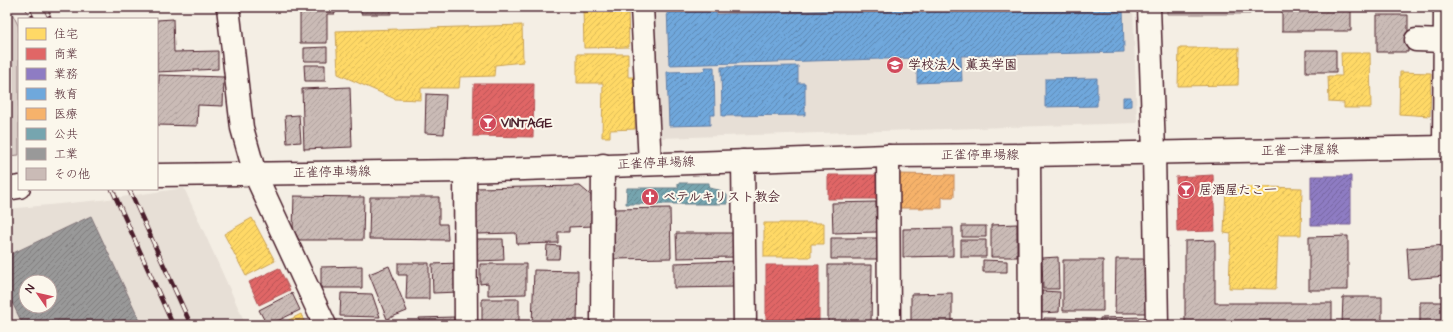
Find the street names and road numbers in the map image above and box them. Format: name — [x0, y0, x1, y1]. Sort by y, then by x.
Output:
street label: 正雀一津屋線 — [1261, 140, 1340, 160]
street label: 正雀停車場線 — [941, 146, 1020, 164]
street label: 正雀停車場線 — [617, 153, 696, 173]
street label: 正雀停車場線 — [293, 162, 372, 182]

